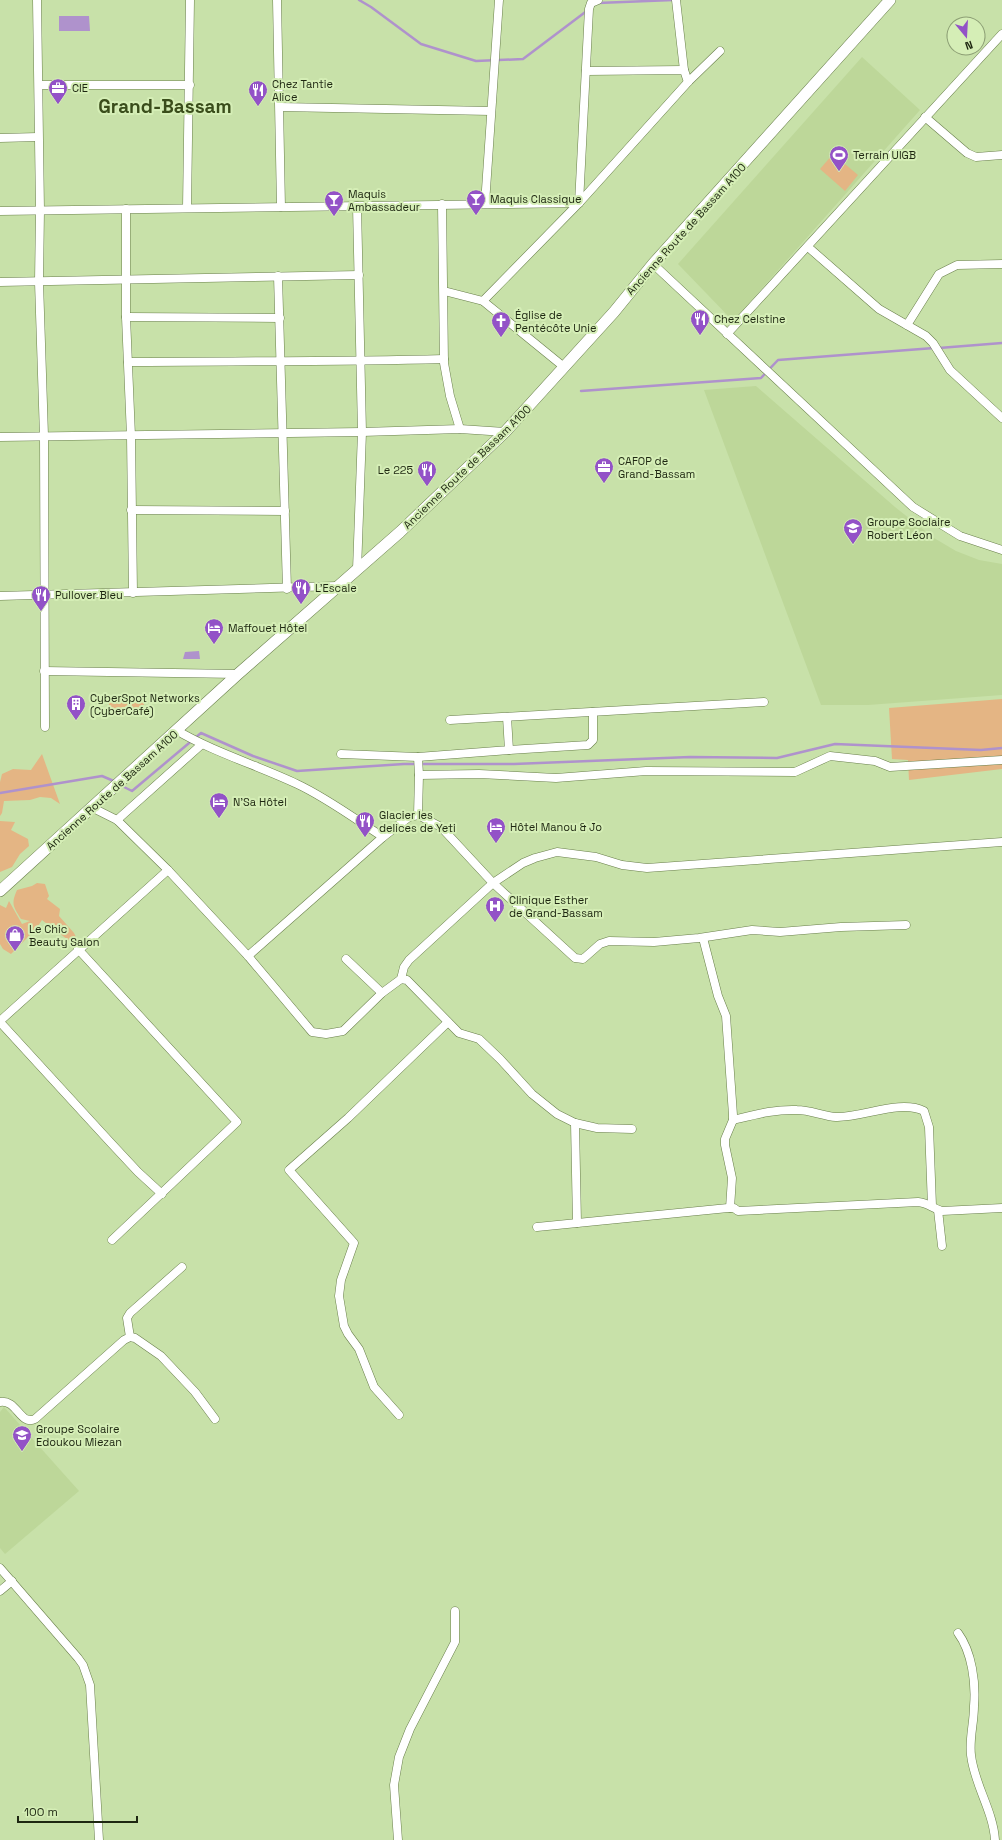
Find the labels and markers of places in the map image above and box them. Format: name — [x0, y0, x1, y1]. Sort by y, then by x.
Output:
office icon: CIE — [47, 77, 69, 105]
place label: Chez Tantie Alice — [272, 77, 333, 104]
restaurant icon: Chez Tantie Alice — [247, 79, 269, 107]
place label: CIE — [72, 81, 88, 95]
sports icon: Terrain UIGB — [828, 144, 850, 172]
place label: Terrain UIGB — [853, 148, 916, 162]
place label: Maquis Ambassadeur — [348, 187, 420, 214]
bar icon: Maquis Classique — [465, 188, 487, 216]
bar icon: Maquis Ambassadeur — [323, 189, 345, 217]
place label: Maquis Classique — [490, 192, 581, 206]
place label: Église de Pentécôte Unie — [515, 308, 597, 335]
restaurant icon: Chez Celstine — [689, 308, 711, 336]
church icon: Église de Pentécôte Unie — [490, 310, 512, 338]
place label: Chez Celstine — [714, 312, 786, 326]
place label: CAFOP de Grand-Bassam — [618, 454, 695, 481]
office icon: CAFOP de Grand-Bassam — [593, 456, 615, 484]
restaurant icon: Le 225 — [416, 459, 438, 487]
place label: Le 225 — [378, 463, 413, 477]
place label: Groupe Soclaire Robert Léon — [867, 515, 950, 542]
school or university icon: Groupe Soclaire Robert Léon — [842, 517, 864, 545]
restaurant icon: L'Escale — [290, 577, 312, 605]
place label: L'Escale — [315, 581, 357, 595]
restaurant icon: Pullover Bleu — [30, 584, 52, 612]
place label: Pullover Bleu — [55, 588, 123, 602]
hotel icon: Maffouet Hôtel — [203, 617, 225, 645]
place label: Maffouet Hôtel — [228, 621, 307, 635]
place label: CyberSpot Networks (CyberCafé) — [90, 691, 200, 718]
building icon: CyberSpot Networks (CyberCafé) — [65, 693, 87, 721]
hotel icon: N’Sa Hôtel — [208, 791, 230, 819]
place label: N’Sa Hôtel — [233, 795, 287, 809]
place label: Glacier les delices de Yeti — [379, 808, 456, 835]
restaurant icon: Glacier les delices de Yeti — [354, 810, 376, 838]
hotel icon: Hôtel Manou & Jo — [485, 816, 507, 844]
place label: Hôtel Manou & Jo — [510, 820, 602, 834]
place label: Clinique Esther de Grand-Bassam — [509, 893, 603, 920]
hospital icon: Clinique Esther de Grand-Bassam — [484, 895, 506, 923]
place label: Le Chic Beauty Salon — [29, 922, 100, 949]
shop icon: Le Chic Beauty Salon — [4, 924, 26, 952]
place label: Groupe Scolaire Edoukou Miezan — [36, 1422, 122, 1449]
school or university icon: Groupe Scolaire Edoukou Miezan — [11, 1424, 33, 1452]

